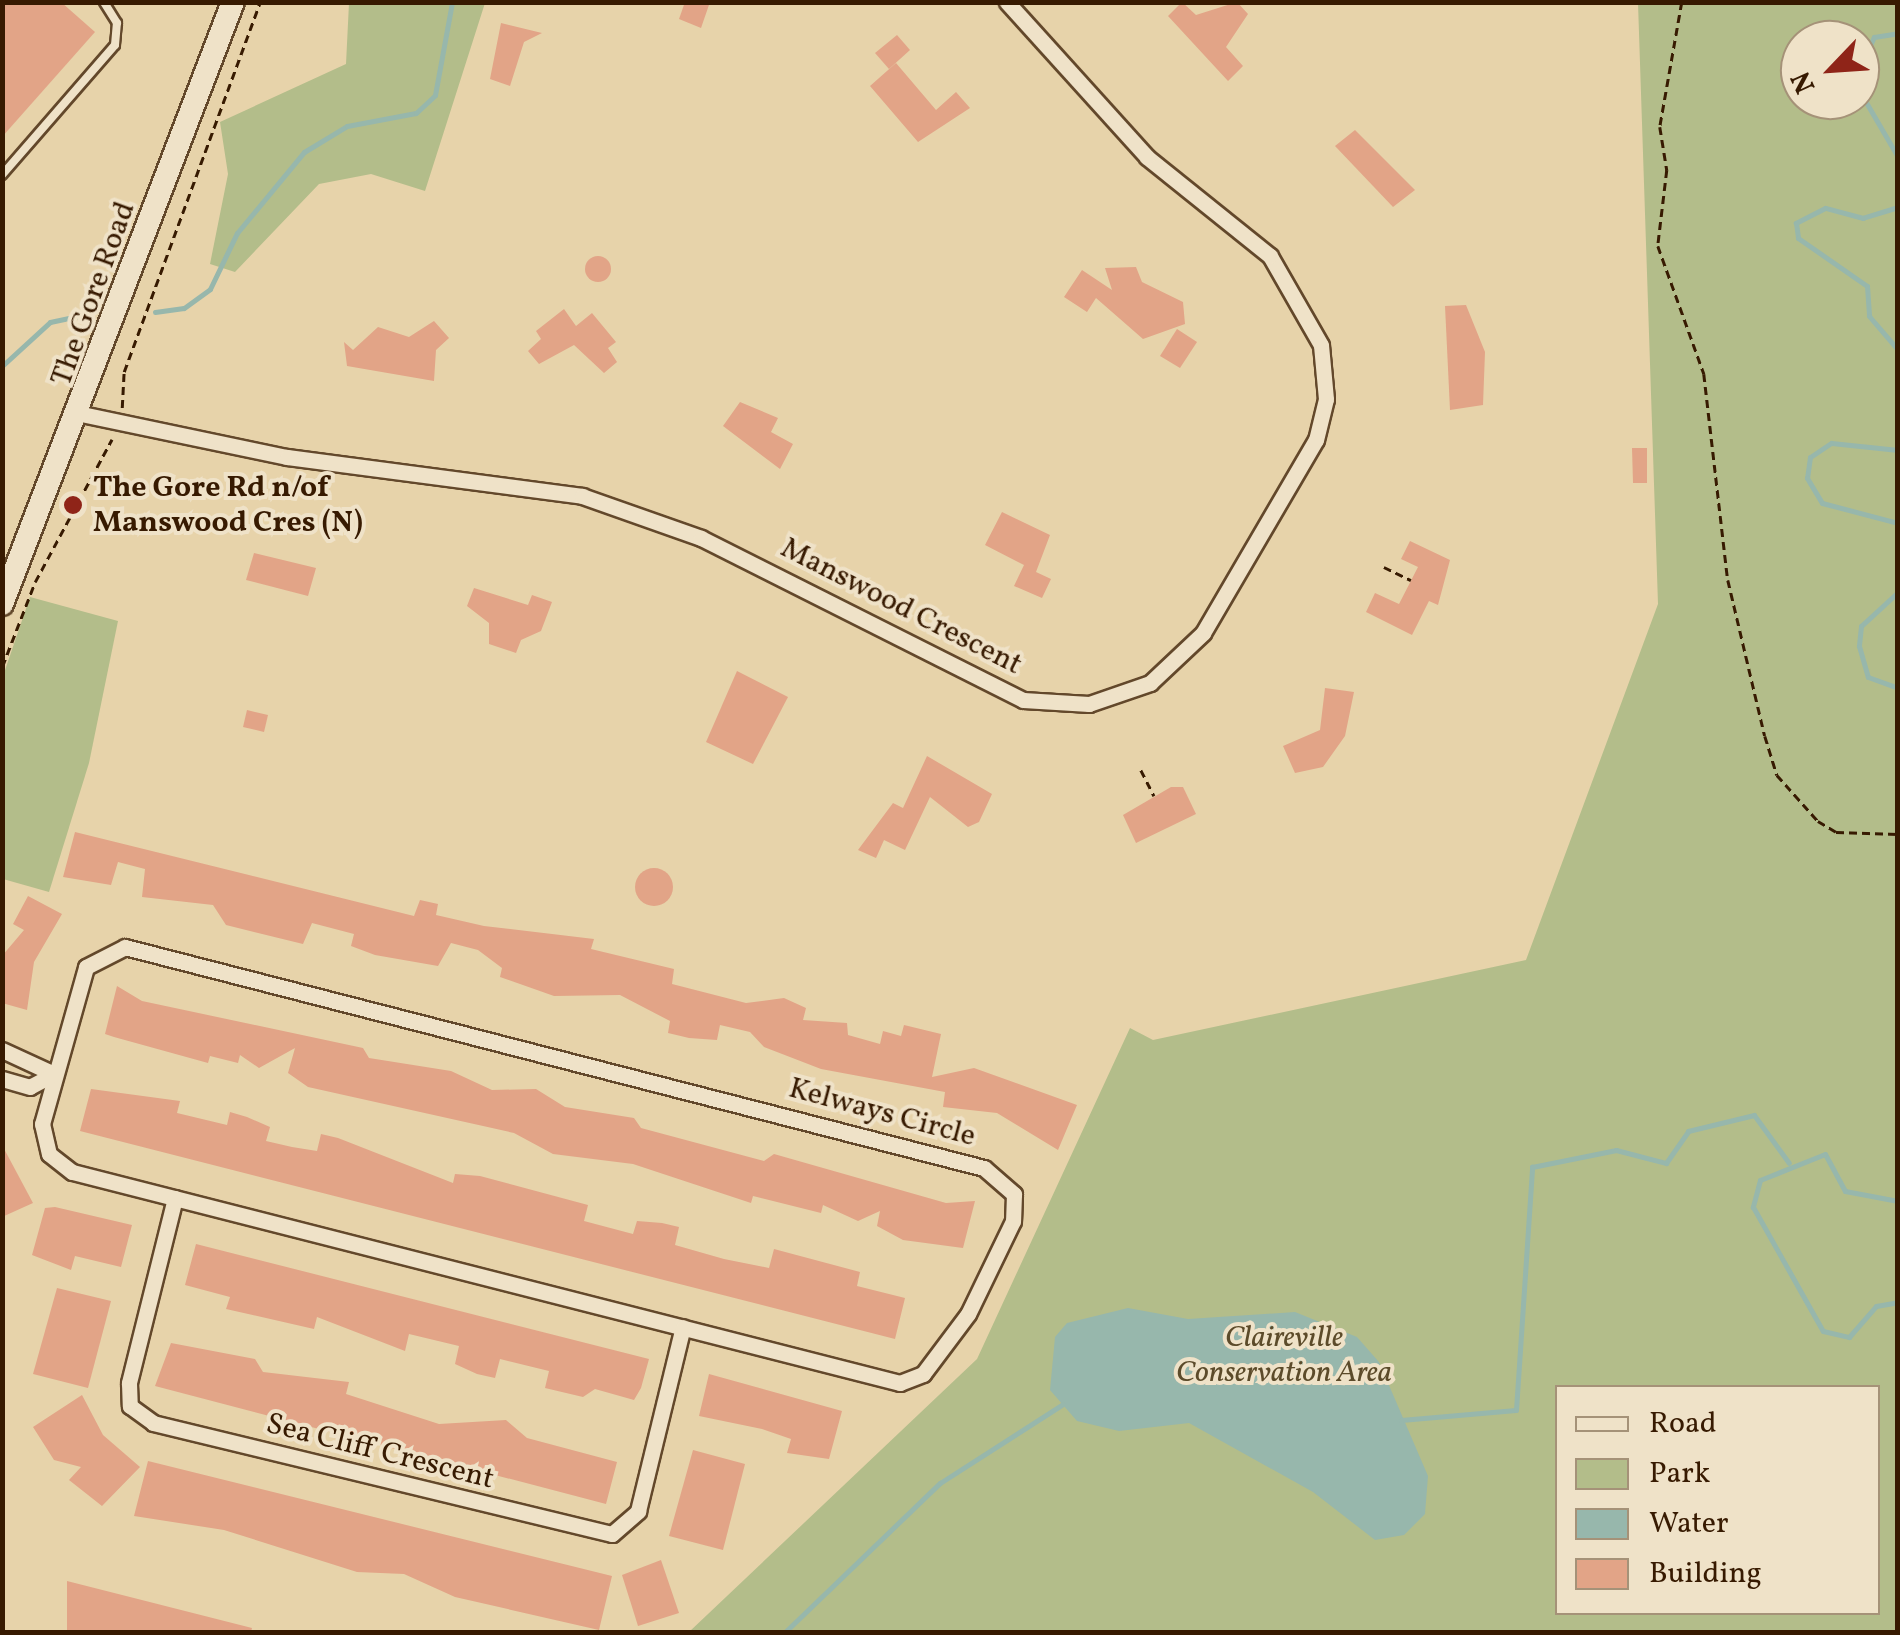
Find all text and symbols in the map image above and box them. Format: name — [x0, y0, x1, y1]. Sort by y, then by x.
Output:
north arrow — [1780, 20, 1880, 120]
text: N — [1782, 65, 1826, 100]
street label: The Gore Road — [44, 197, 144, 391]
place label: The Gore Rd n/of Manswood Cres (N) — [93, 470, 363, 540]
marker: The Gore Rd n/of Manswood Cres (N) — [62, 494, 84, 516]
street label: Manswood Crescent — [774, 531, 1028, 683]
street label: Kelways Circle — [785, 1071, 979, 1155]
park label: Claireville Conservation Area — [1176, 1320, 1392, 1390]
legend — [1555, 1385, 1880, 1615]
text: Road — [1649, 1403, 1717, 1445]
street label: Sea Cliff Crescent — [264, 1407, 496, 1497]
text: Park — [1649, 1453, 1710, 1495]
text: Water — [1649, 1503, 1729, 1545]
text: Building — [1649, 1553, 1762, 1595]

